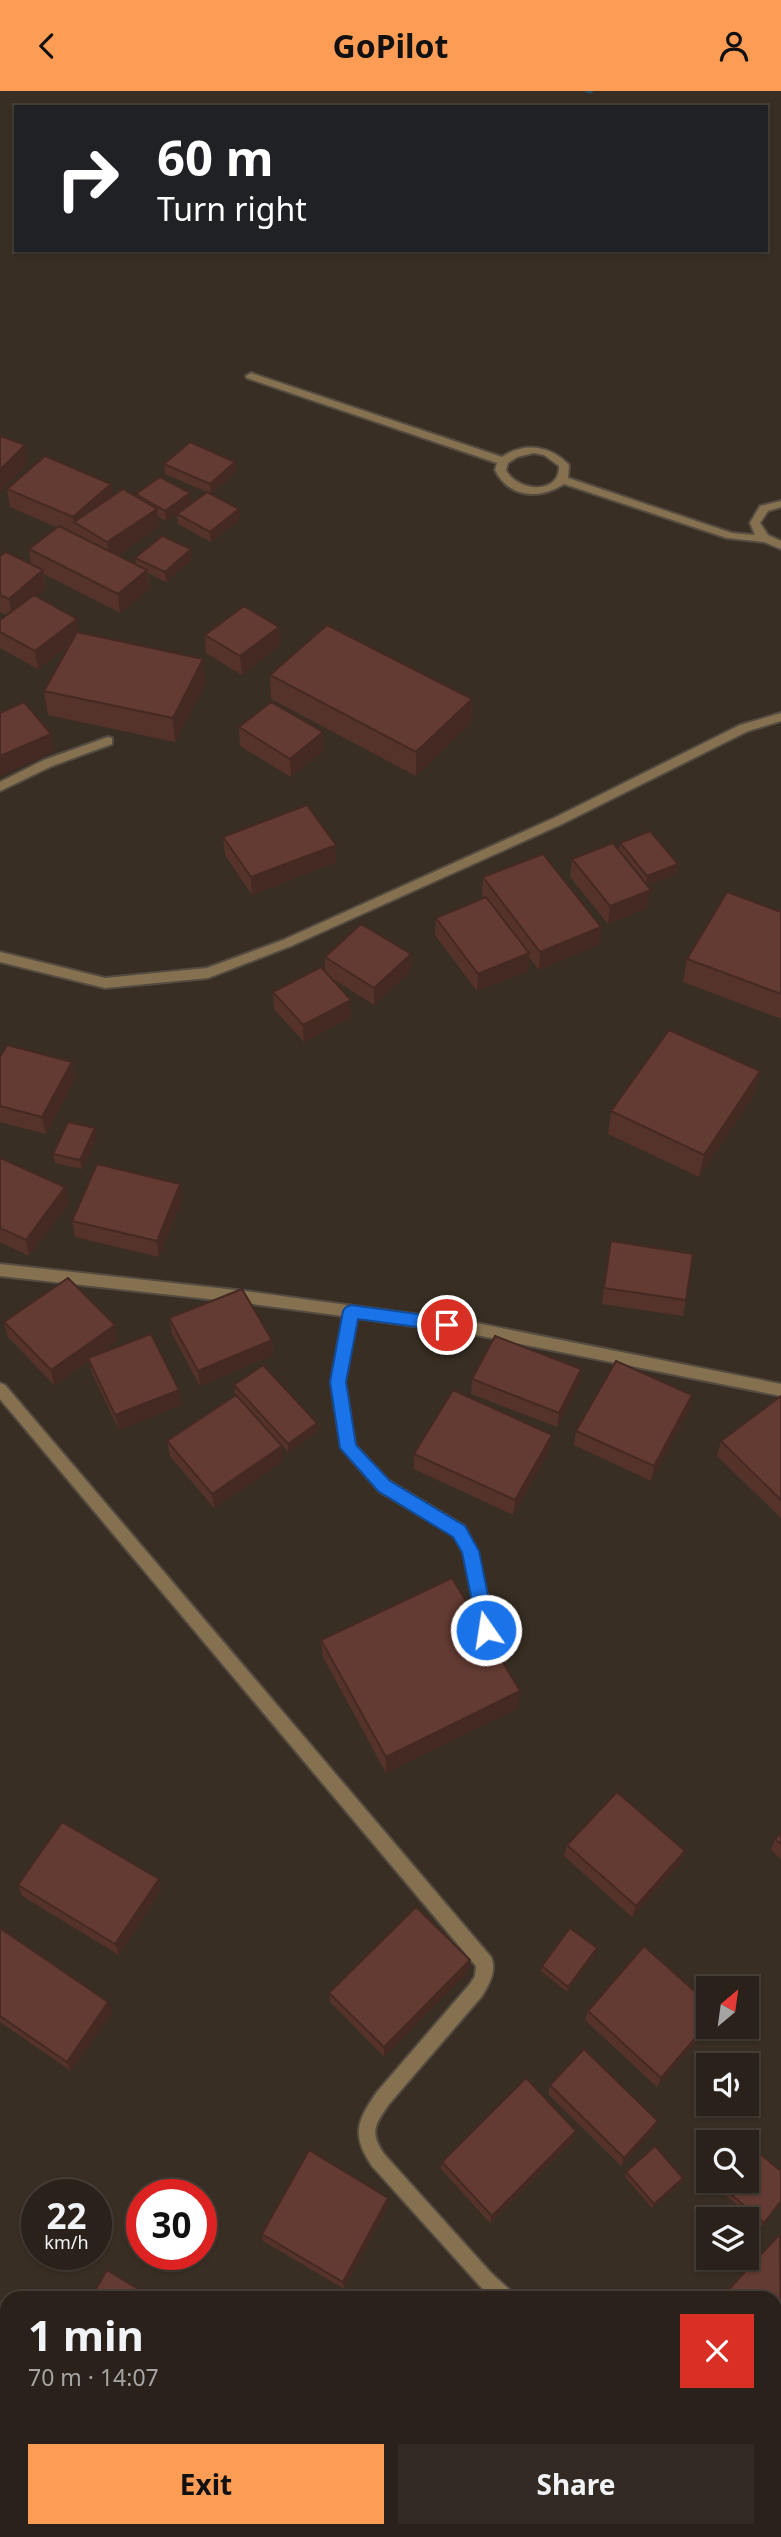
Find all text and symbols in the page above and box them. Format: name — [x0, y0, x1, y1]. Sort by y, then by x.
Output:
text: GoPilot — [332, 24, 449, 67]
icon: back — [28, 27, 66, 65]
icon: person — [715, 27, 753, 65]
text: 60 m — [157, 124, 274, 190]
icon: right — [42, 133, 133, 224]
text: Turn right — [157, 187, 307, 230]
pin — [417, 1295, 477, 1355]
icon: arrive — [428, 1306, 466, 1344]
position arrow — [449, 1593, 523, 1667]
north arrow — [696, 1976, 760, 2039]
map controls — [696, 1976, 759, 2270]
button: sound — [696, 2053, 759, 2116]
button: search — [696, 2130, 759, 2193]
speed limit sign: 30 — [126, 2179, 217, 2270]
text: 22 — [46, 2192, 87, 2239]
button: layers — [696, 2207, 759, 2270]
text: km/h — [44, 2230, 89, 2254]
text: 1 min — [28, 2306, 144, 2363]
button: close — [680, 2314, 754, 2388]
text: 70 m · 14:07 — [28, 2361, 159, 2393]
button: Exit — [28, 2444, 384, 2524]
button: Share — [398, 2444, 754, 2524]

